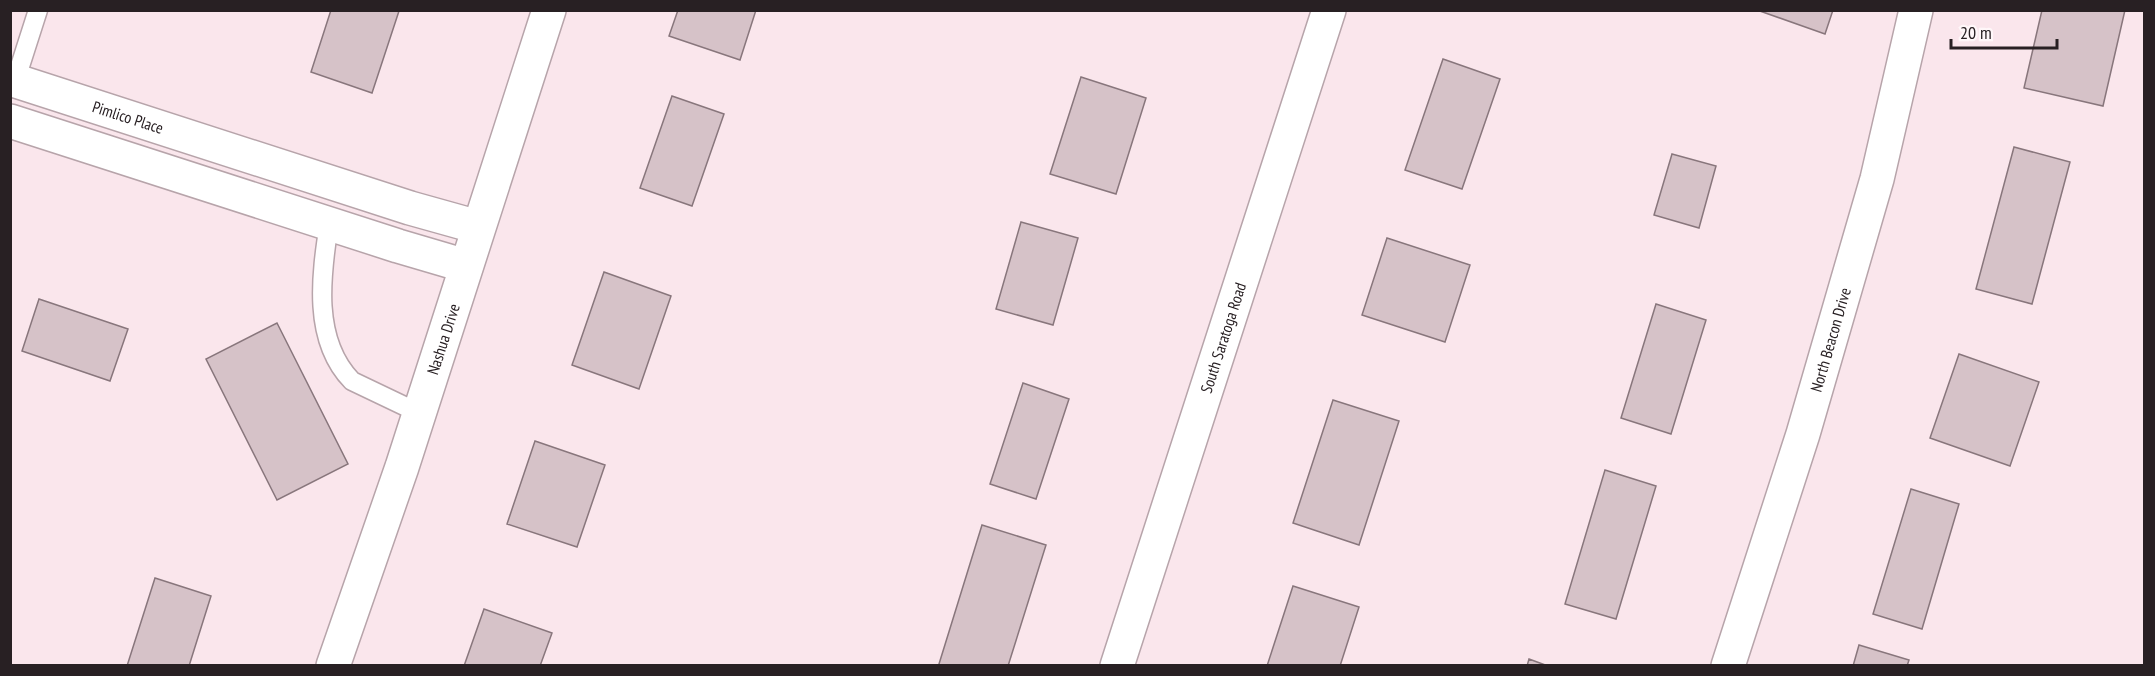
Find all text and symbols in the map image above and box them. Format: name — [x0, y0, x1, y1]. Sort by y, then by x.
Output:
scale bar — [1951, 12, 2058, 50]
text: 20 m — [1960, 21, 1992, 44]
street label: Pimlico Place — [90, 96, 166, 138]
street label: South Saratoga Road — [1196, 280, 1250, 395]
street label: North Beacon Drive — [1806, 285, 1855, 394]
street label: Nashua Drive — [422, 301, 464, 377]

